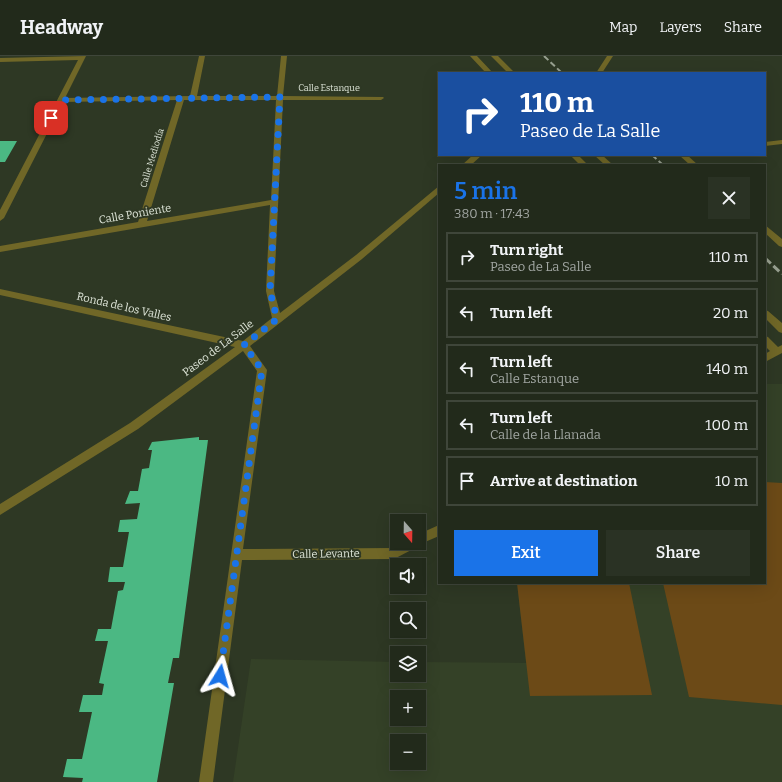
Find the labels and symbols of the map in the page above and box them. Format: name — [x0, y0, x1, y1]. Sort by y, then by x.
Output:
street label: Calle Estanque — [298, 83, 360, 93]
pin — [34, 101, 68, 135]
street label: Calle Mediodía — [138, 127, 166, 189]
street label: Calle Poniente — [98, 201, 172, 227]
street label: Ronda de los Valles — [75, 290, 173, 324]
street label: Paseo de La Salle — [180, 317, 256, 379]
north arrow — [390, 514, 426, 550]
street label: Calle Levante — [292, 547, 360, 561]
position arrow — [199, 655, 241, 697]

